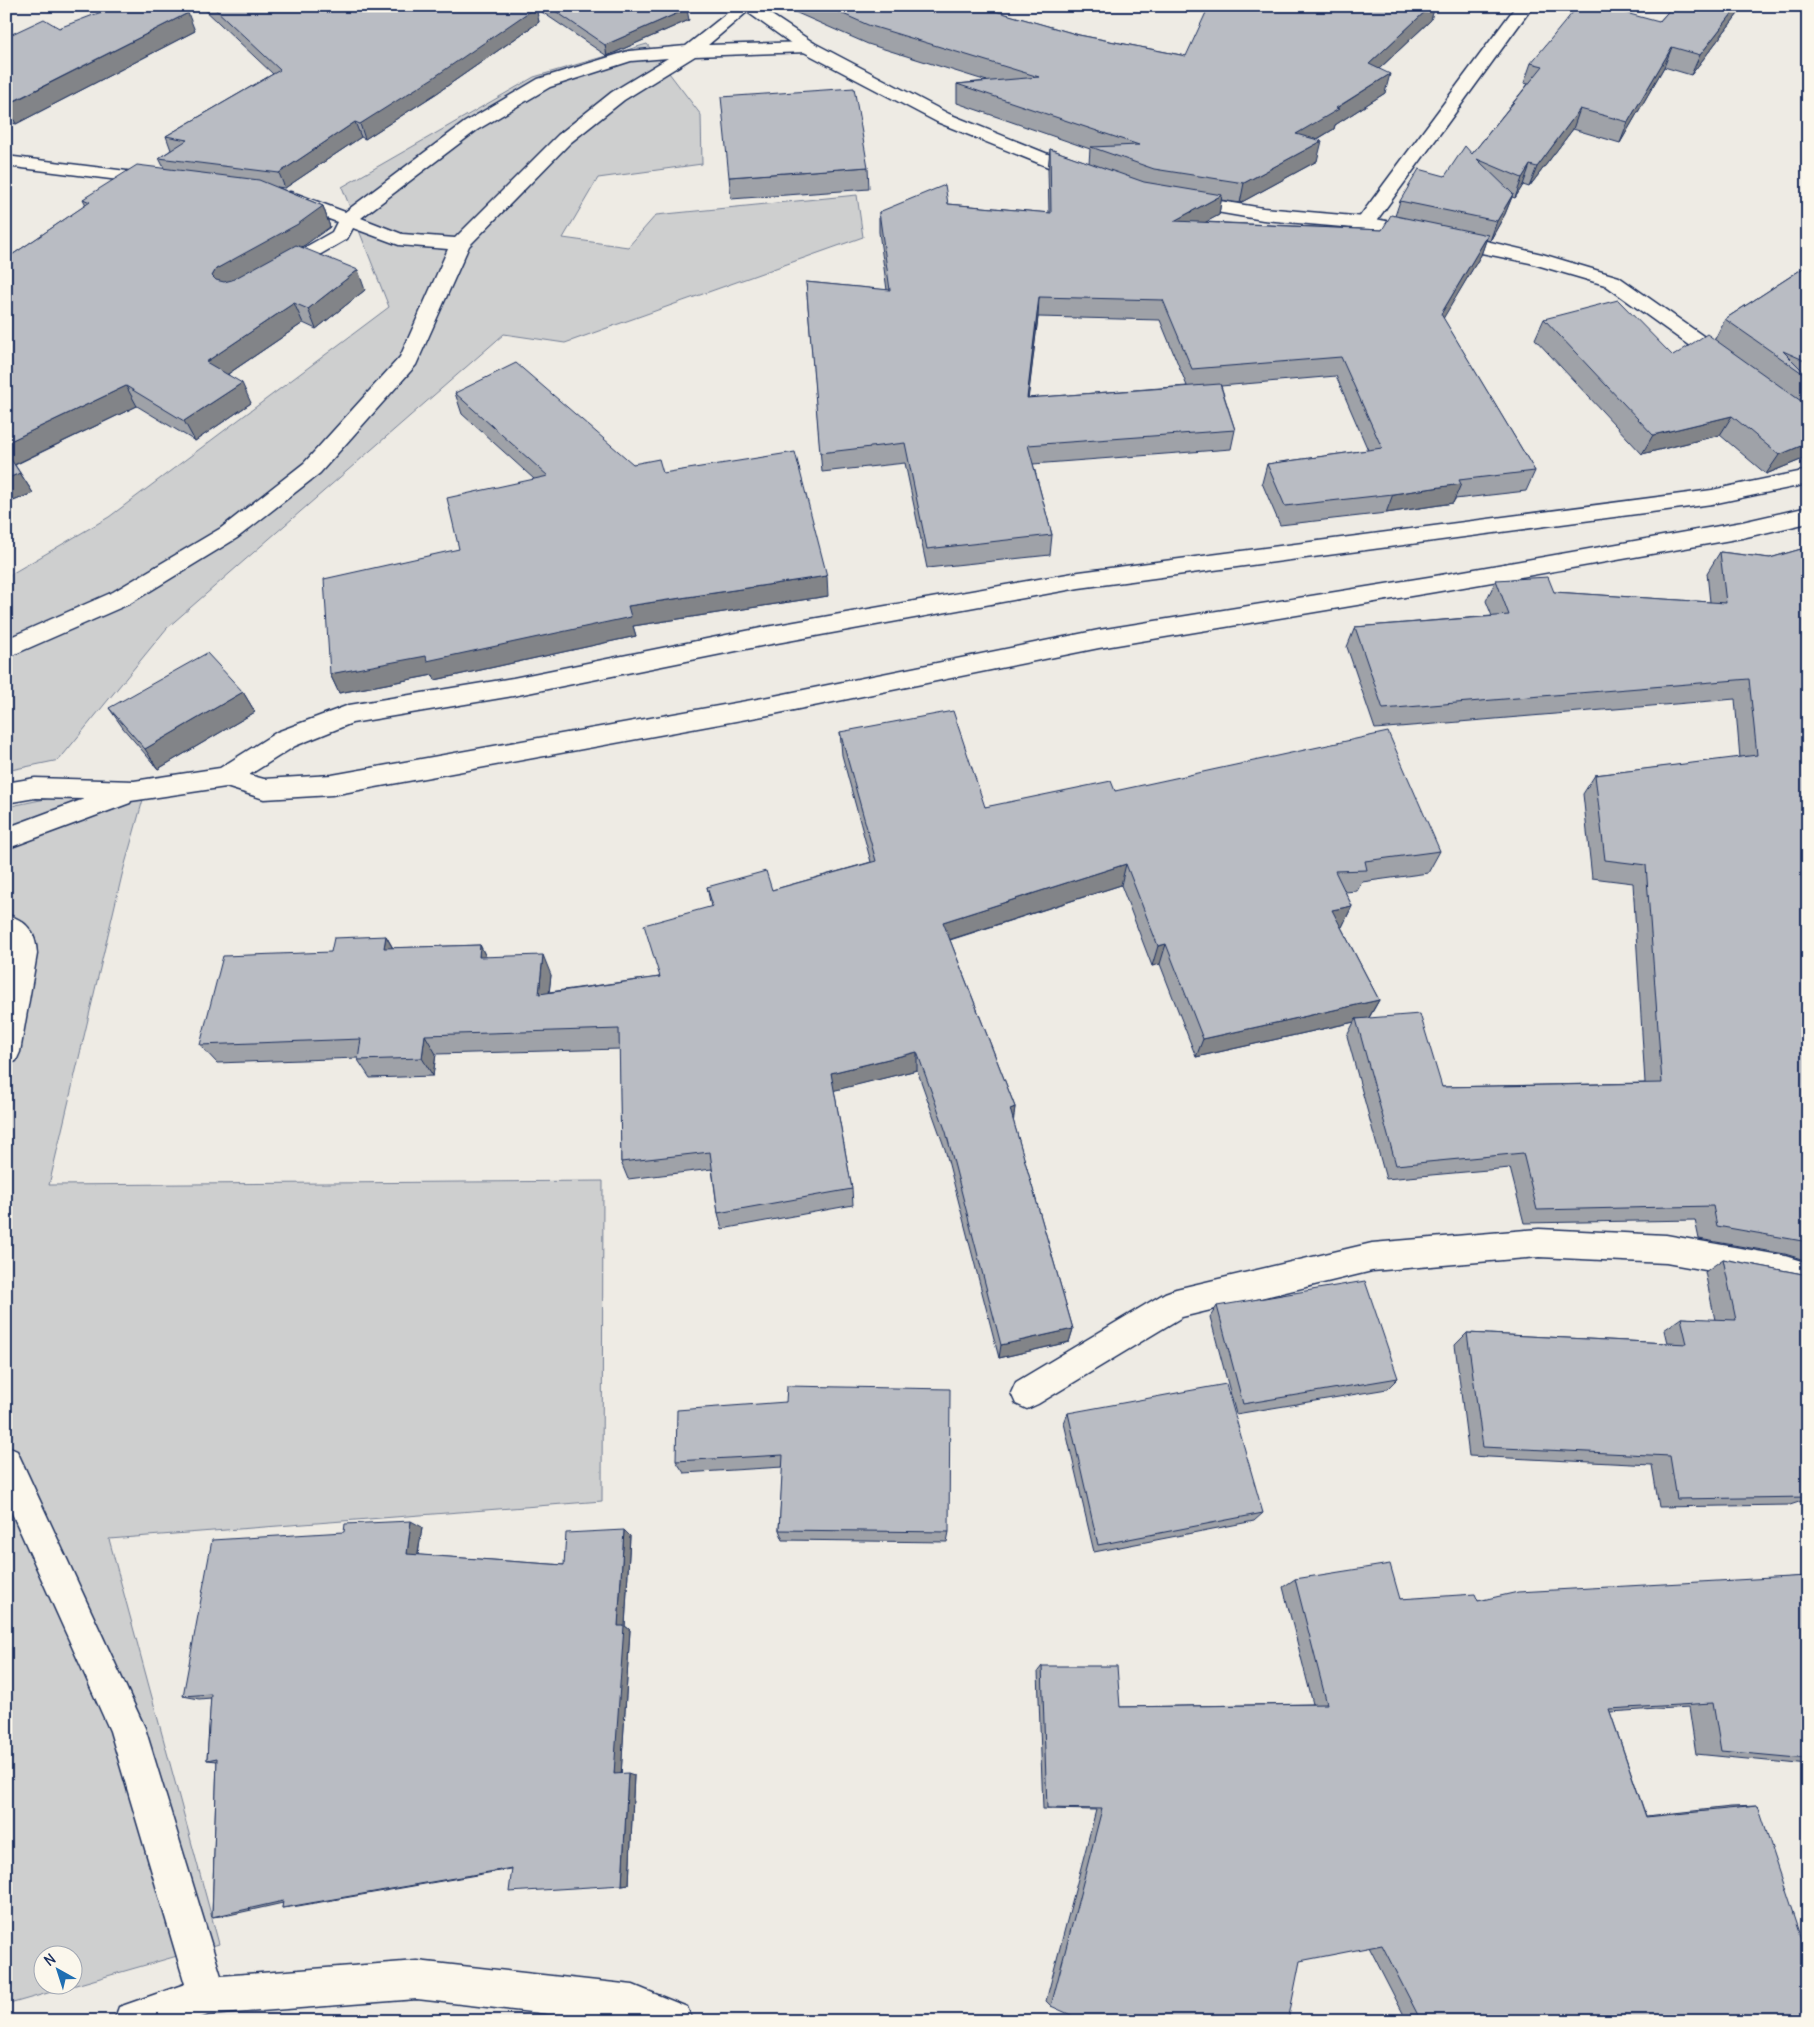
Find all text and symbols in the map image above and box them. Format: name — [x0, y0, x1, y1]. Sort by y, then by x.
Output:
north arrow — [32, 1944, 82, 1994]
text: N — [40, 1950, 59, 1970]

